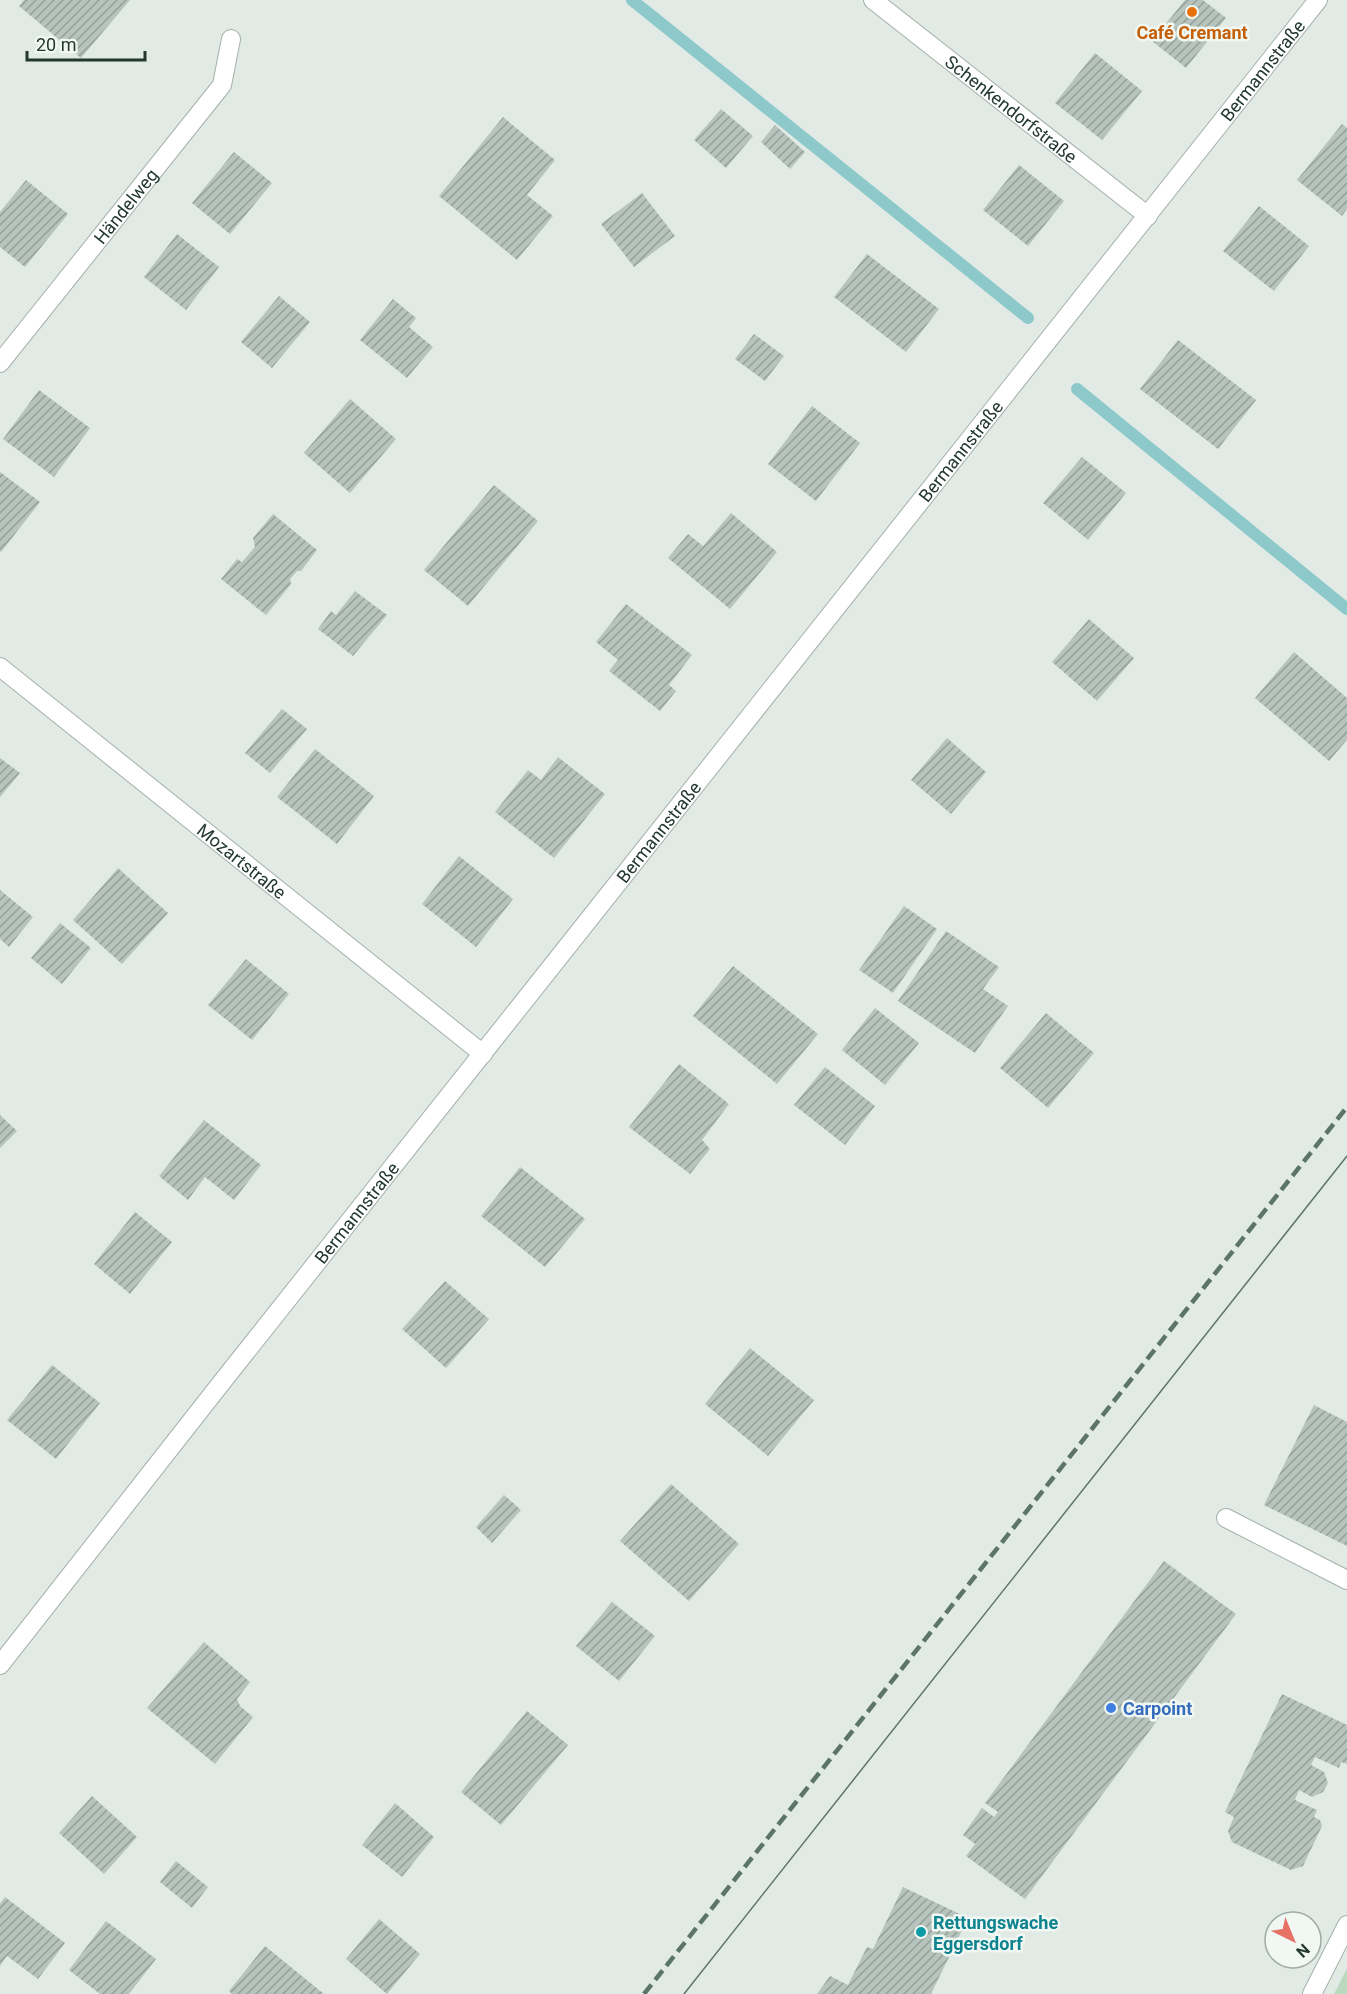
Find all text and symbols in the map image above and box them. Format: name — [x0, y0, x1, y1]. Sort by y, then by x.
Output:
marker: Café Cremant — [1185, 5, 1199, 19]
street label: Bermannstraße — [1216, 15, 1309, 125]
place label: Café Cremant — [1136, 22, 1248, 43]
scale bar — [27, 24, 146, 62]
text: 20 m — [36, 34, 76, 55]
street label: Schenkendorfstraße — [941, 50, 1082, 167]
street label: Händelweg — [89, 164, 162, 248]
street label: Bermannstraße — [914, 396, 1007, 506]
street label: Bermannstraße — [612, 777, 705, 887]
street label: Mozartstraße — [193, 819, 291, 903]
street label: Bermannstraße — [310, 1158, 403, 1267]
place label: Carpoint — [1123, 1698, 1192, 1719]
marker: Carpoint — [1104, 1701, 1118, 1715]
north arrow — [1263, 1910, 1323, 1970]
place label: Rettungswache Eggersdorf — [933, 1912, 1058, 1954]
marker: Rettungswache Eggersdorf — [914, 1925, 928, 1939]
text: N — [1292, 1940, 1313, 1961]

